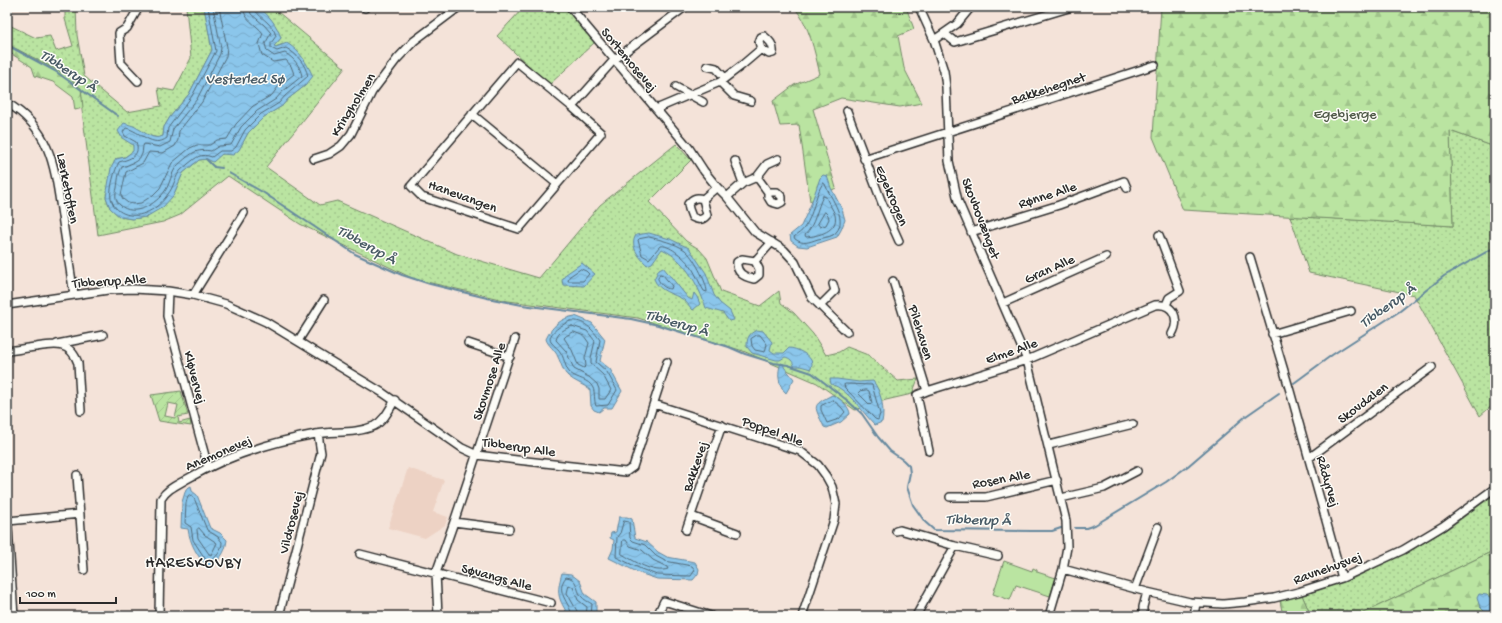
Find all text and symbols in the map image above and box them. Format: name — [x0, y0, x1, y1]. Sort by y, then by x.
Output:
street label: Sortemosevej — [596, 25, 660, 96]
water label: Tibberup Å — [36, 47, 101, 97]
street label: Bakkehegnet — [1009, 69, 1089, 110]
street label: Kringholmen — [328, 70, 381, 140]
water label: Vesterled Sø — [206, 71, 286, 89]
park label: Egebjerge — [1314, 107, 1377, 124]
street label: Lærketoften — [51, 152, 82, 225]
street label: Egekrogen — [870, 163, 911, 229]
street label: Skovbovænget — [956, 176, 1003, 263]
street label: Hanevangen — [425, 177, 499, 218]
street label: Rønne Alle — [1017, 179, 1080, 214]
water label: Tibberup Å — [333, 222, 400, 270]
street label: Gran Alle — [1022, 251, 1078, 289]
street label: Tibberup Alle — [71, 271, 147, 294]
water label: Tibberup Å — [1357, 280, 1421, 333]
street label: Pilehaven — [903, 302, 936, 363]
water label: Tibberup Å — [643, 306, 711, 342]
street label: Elme Alle — [984, 335, 1041, 369]
street label: Skovmose Alle — [470, 340, 511, 423]
street label: Kløvervej — [178, 349, 209, 406]
street label: Skovdalen — [1335, 379, 1392, 429]
street label: Poppel Alle — [738, 413, 806, 452]
street label: Anemonevej — [183, 433, 255, 476]
street label: Tibberup Alle — [480, 435, 557, 462]
street label: Bakkevej — [680, 439, 713, 495]
street label: Rådyrvej — [1311, 454, 1342, 509]
street label: Rosen Alle — [971, 467, 1033, 494]
street label: Vildrosevej — [276, 489, 308, 557]
water label: Tibberup Å — [945, 511, 1012, 531]
street label: Ravnehusvej — [1291, 549, 1365, 590]
district label: HARESKOVBY — [145, 555, 243, 574]
street label: Søvangs Alle — [459, 561, 534, 596]
scale bar — [20, 579, 116, 605]
text: 100 m — [25, 588, 56, 602]

